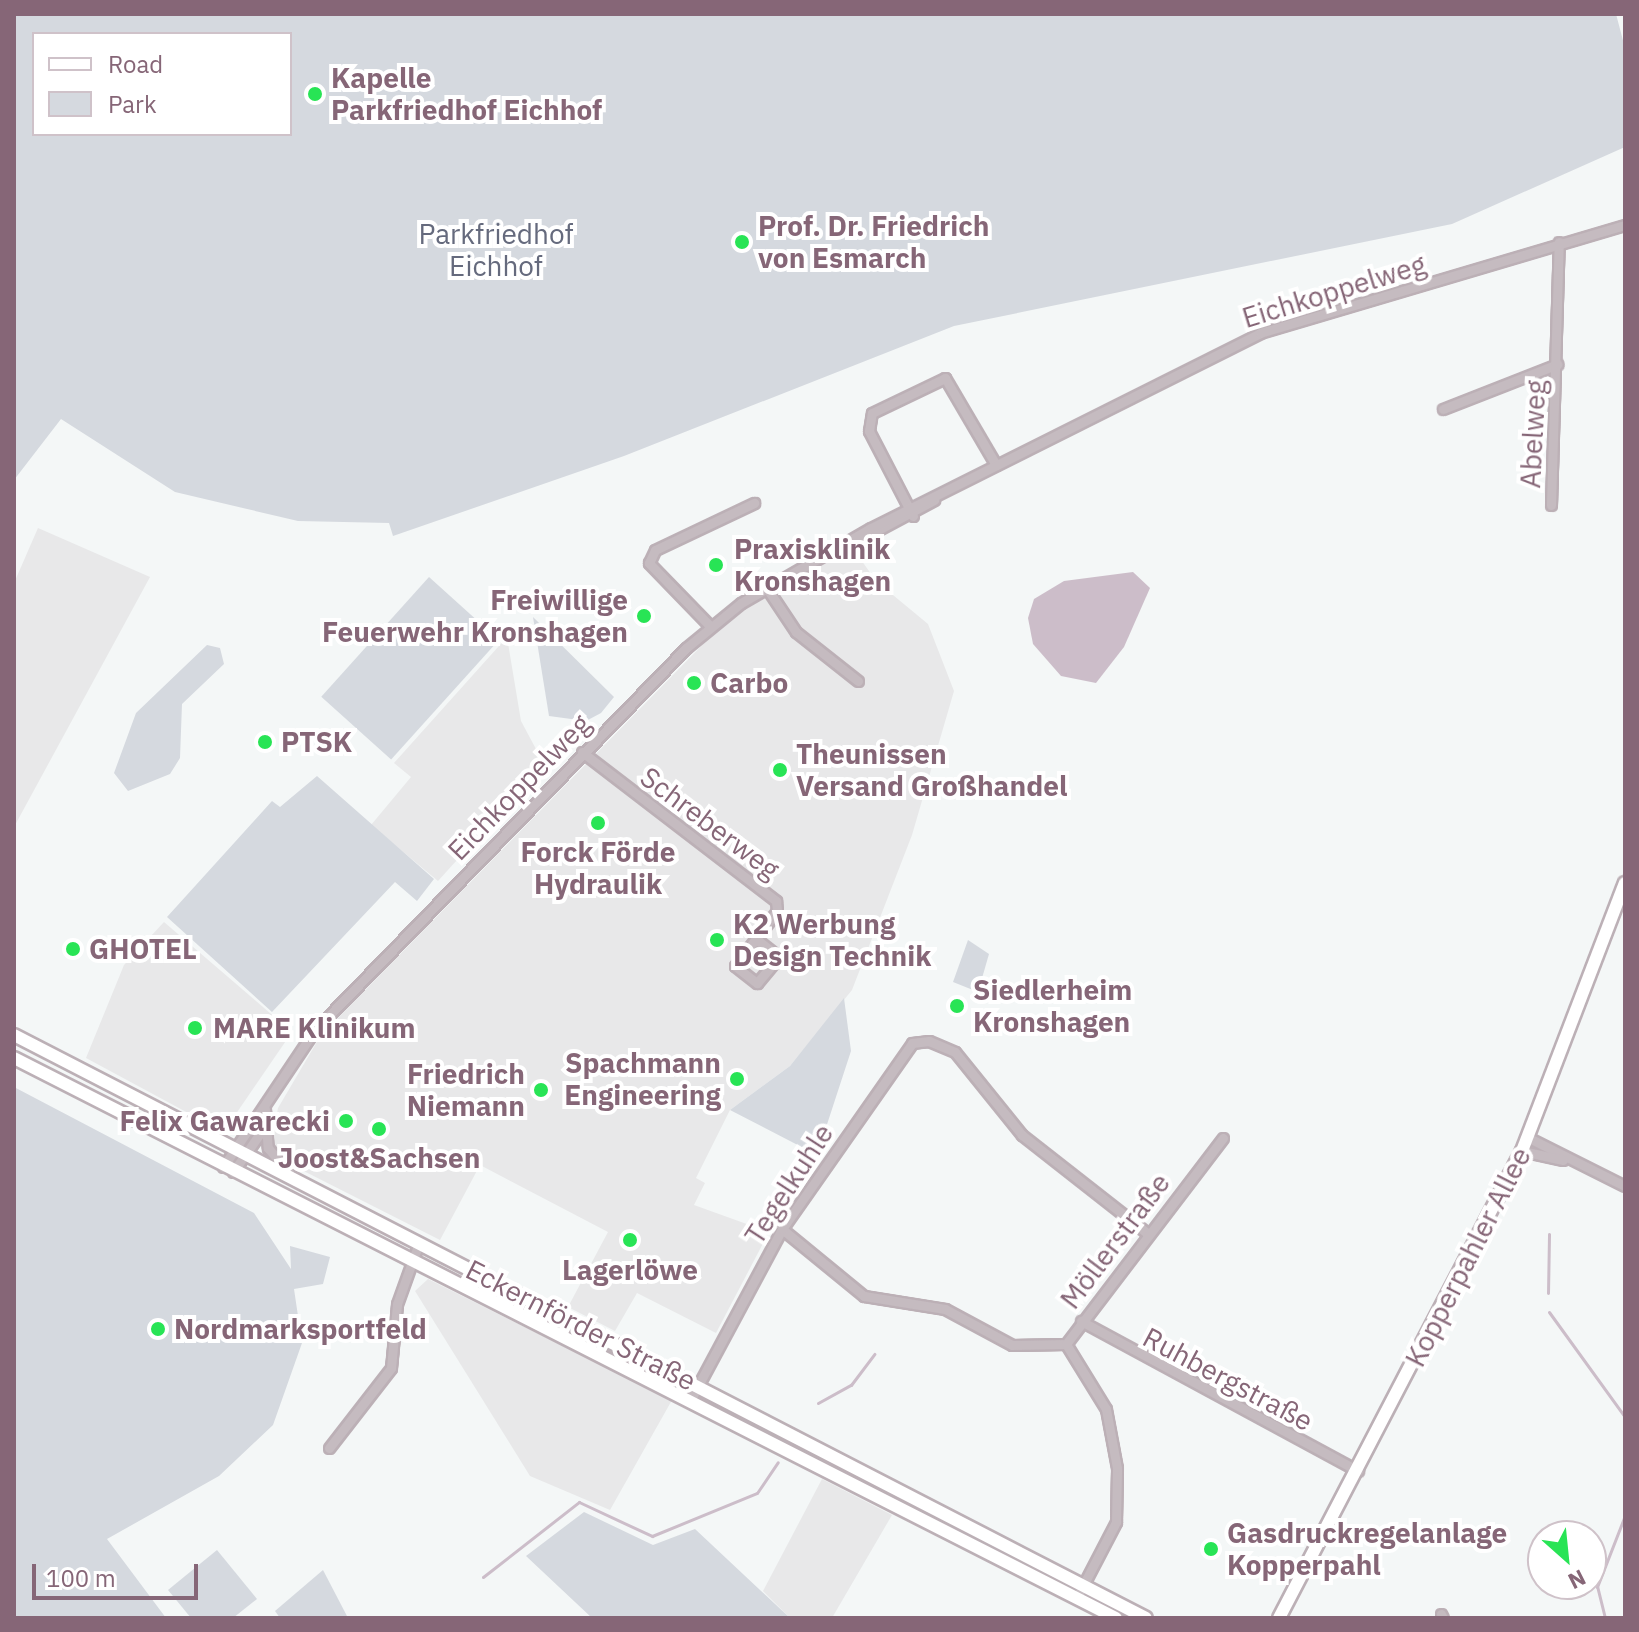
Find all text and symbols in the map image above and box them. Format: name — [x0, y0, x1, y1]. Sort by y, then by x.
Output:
legend — [32, 32, 292, 136]
text: Road — [108, 48, 163, 80]
place label: Kapelle Parkfriedhof Eichhof — [331, 61, 602, 127]
marker: Kapelle Parkfriedhof Eichhof — [306, 85, 324, 103]
text: Park — [108, 88, 157, 120]
place label: Prof. Dr. Friedrich von Esmarch — [758, 209, 989, 275]
park label: Parkfriedhof Eichhof — [418, 217, 574, 283]
marker: Prof. Dr. Friedrich von Esmarch — [733, 233, 751, 251]
street label: Eichkoppelweg — [1238, 247, 1430, 335]
street label: Abelweg — [1513, 379, 1553, 489]
place label: Praxisklinik Kronshagen — [734, 532, 891, 598]
marker: Praxisklinik Kronshagen — [705, 554, 727, 576]
place label: Freiwillige Feuerwehr Kronshagen — [322, 583, 628, 649]
marker: Freiwillige Feuerwehr Kronshagen — [635, 607, 653, 625]
place label: Carbo — [710, 666, 788, 700]
marker: Carbo — [685, 674, 703, 692]
street label: Eichkoppelweg — [441, 707, 597, 867]
place label: PTSK — [281, 725, 352, 759]
marker: PTSK — [256, 733, 274, 751]
place label: Theunissen Versand Großhandel — [796, 737, 1067, 803]
street label: Schreberweg — [634, 760, 786, 886]
marker: Theunissen Versand Großhandel — [771, 761, 789, 779]
marker: Forck Förde Hydraulik — [589, 814, 607, 832]
place label: Forck Förde Hydraulik — [521, 835, 675, 901]
place label: K2 Werbung Design Technik — [733, 907, 931, 973]
marker: K2 Werbung Design Technik — [708, 931, 726, 949]
place label: GHOTEL — [89, 932, 197, 966]
marker: GHOTEL — [64, 940, 82, 958]
place label: Siedlerheim Kronshagen — [973, 973, 1132, 1039]
marker: Siedlerheim Kronshagen — [948, 997, 966, 1015]
place label: MARE Klinikum — [213, 1011, 416, 1045]
marker: MARE Klinikum — [184, 1017, 206, 1039]
place label: Spachmann Engineering — [564, 1046, 721, 1112]
place label: Friedrich Niemann — [407, 1057, 525, 1123]
marker: Spachmann Engineering — [728, 1070, 746, 1088]
marker: Friedrich Niemann — [532, 1081, 550, 1099]
place label: Felix Gawarecki — [119, 1104, 330, 1138]
marker: Felix Gawarecki — [337, 1112, 355, 1130]
street label: Tegelkuhle — [738, 1118, 840, 1250]
marker: Joost&Sachsen — [370, 1120, 388, 1138]
place label: Joost&Sachsen — [278, 1141, 480, 1175]
street label: Kopperpahler Allee — [1398, 1142, 1538, 1372]
street label: Möllerstraße — [1053, 1167, 1177, 1315]
marker: Lagerlöwe — [621, 1231, 639, 1249]
street label: Eckernförder Straße — [460, 1252, 702, 1398]
place label: Lagerlöwe — [562, 1253, 698, 1287]
place label: Nordmarksportfeld — [174, 1312, 427, 1346]
marker: Nordmarksportfeld — [149, 1320, 167, 1338]
street label: Ruhbergstraße — [1137, 1320, 1319, 1438]
place label: Gasdruckregelanlage Kopperpahl — [1227, 1516, 1507, 1582]
north arrow — [1527, 1520, 1607, 1600]
marker: Gasdruckregelanlage Kopperpahl — [1202, 1540, 1220, 1558]
scale bar — [36, 1548, 202, 1598]
text: 100 m — [46, 1562, 116, 1594]
text: N — [1564, 1564, 1591, 1597]

